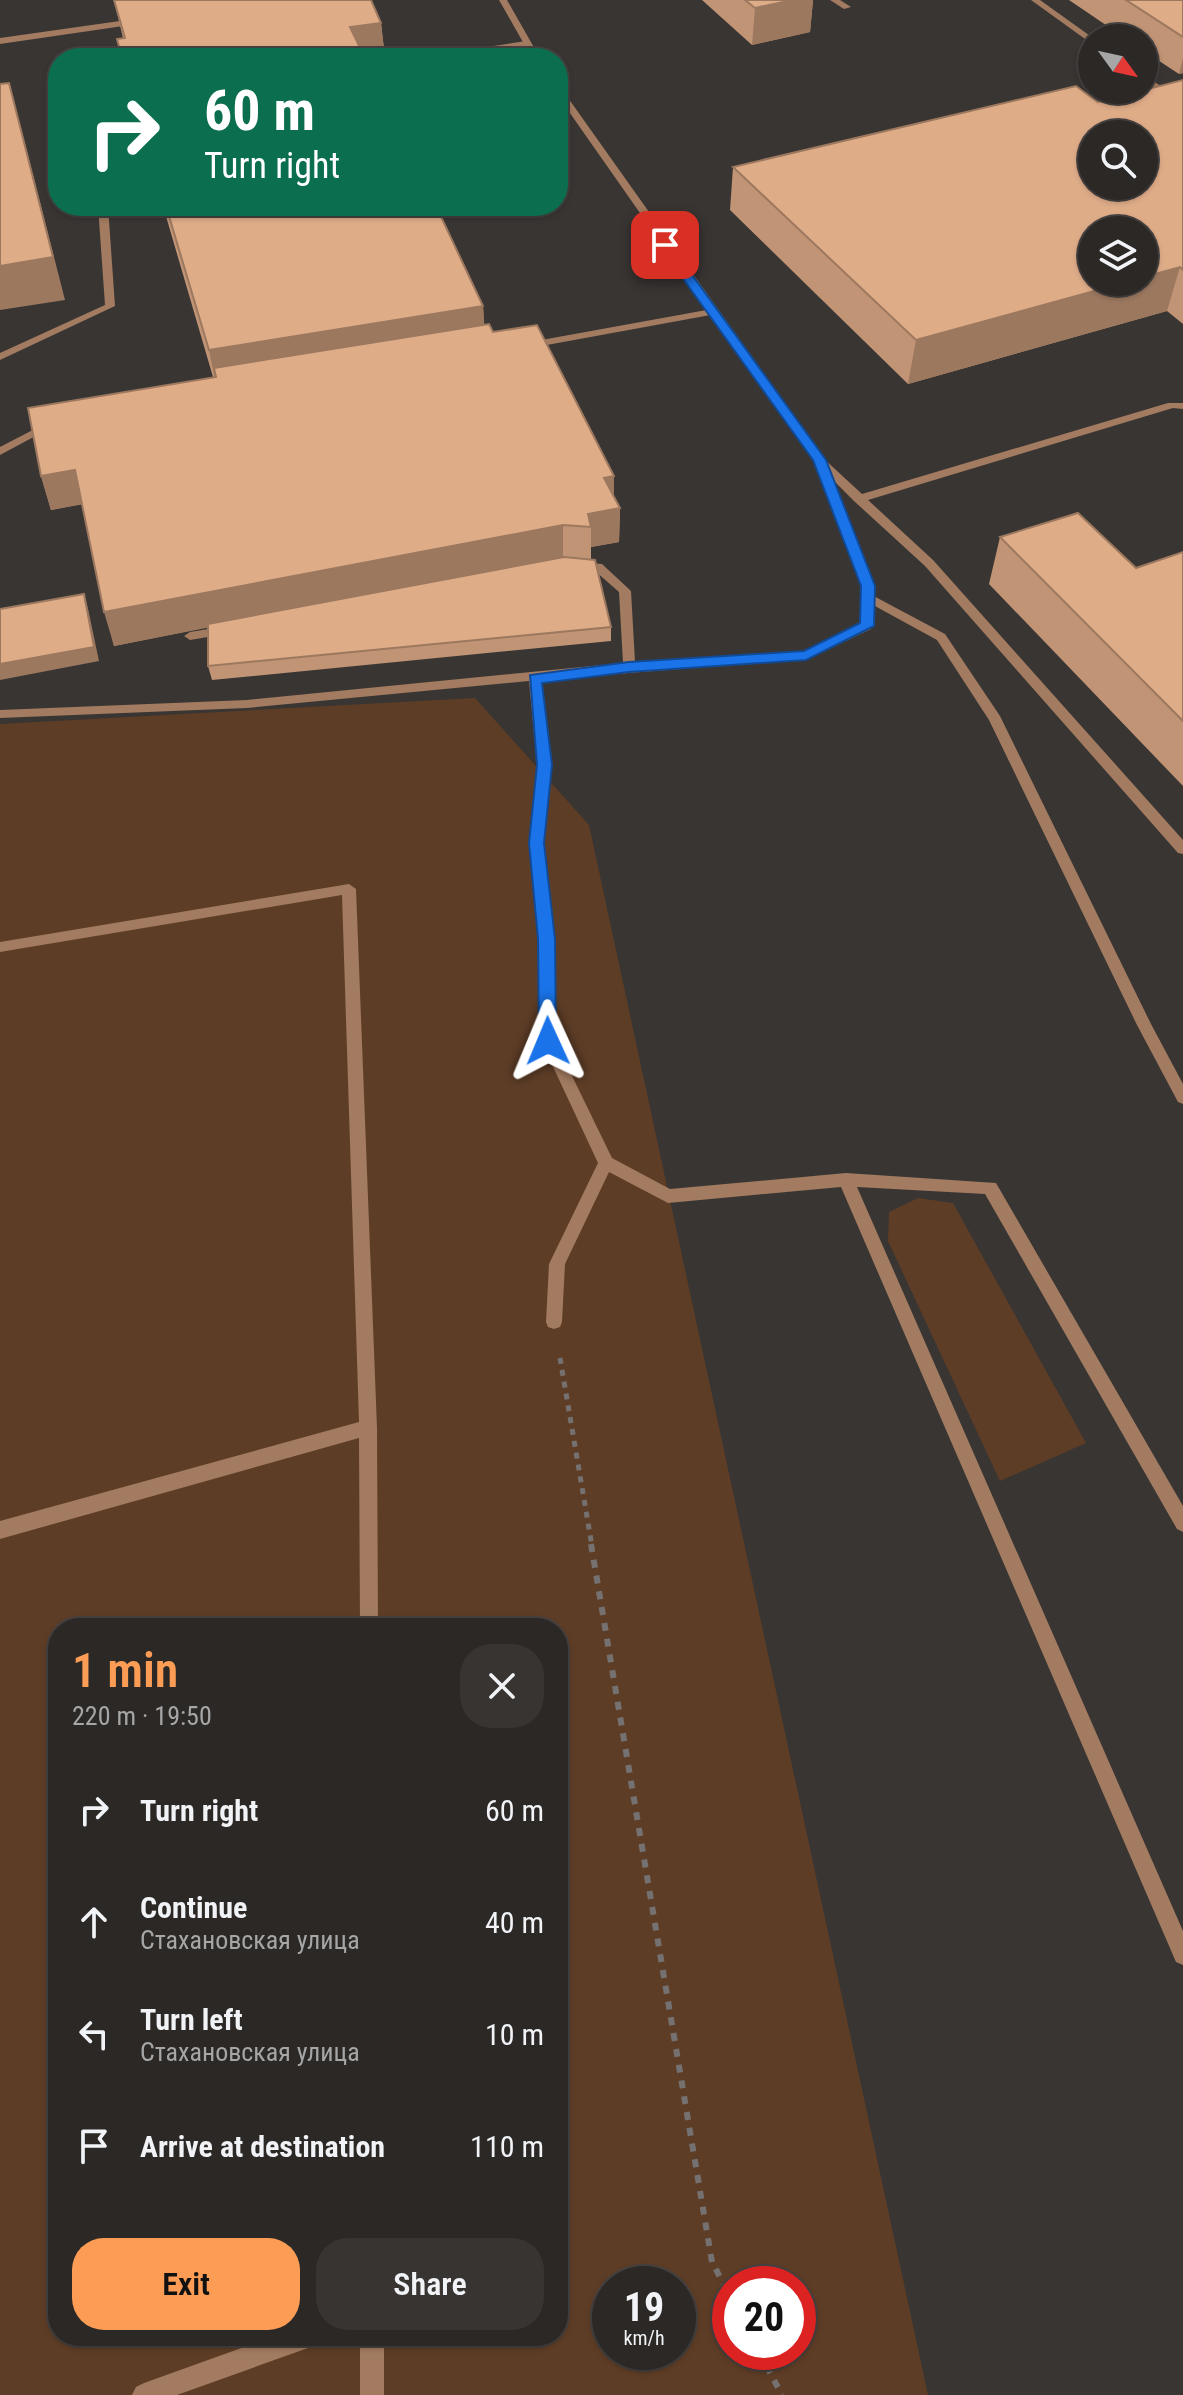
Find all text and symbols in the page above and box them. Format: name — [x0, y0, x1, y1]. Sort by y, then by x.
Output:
north arrow — [1078, 24, 1158, 104]
map controls — [1078, 24, 1158, 296]
text: 60 m — [204, 78, 315, 144]
icon: right — [72, 80, 176, 184]
button: search — [1078, 120, 1158, 200]
text: Turn right — [204, 145, 340, 187]
pin — [631, 211, 699, 279]
button: layers — [1078, 216, 1158, 296]
icon: arrive — [643, 223, 687, 267]
position arrow — [506, 999, 590, 1083]
text: 1 min — [72, 1642, 178, 1699]
button: close — [460, 1644, 544, 1728]
text: 220 m · 19:50 — [72, 1701, 212, 1731]
icon: right — [72, 1788, 116, 1832]
text: Turn right — [140, 1793, 258, 1828]
text: 60 m — [485, 1793, 544, 1828]
text: Continue — [140, 1890, 247, 1925]
icon: ahead — [72, 1900, 116, 1944]
text: 40 m — [485, 1905, 544, 1940]
text: Стахановская улица — [140, 1925, 360, 1955]
text: Turn left — [140, 2002, 243, 2037]
icon: left — [72, 2012, 116, 2056]
text: 10 m — [485, 2017, 544, 2052]
text: Стахановская улица — [140, 2037, 360, 2067]
icon: arrive — [72, 2124, 116, 2168]
text: Arrive at destination — [140, 2129, 385, 2164]
text: 110 m — [470, 2129, 544, 2164]
button: Exit — [72, 2238, 300, 2330]
button: Share — [316, 2238, 544, 2330]
speed limit sign: 20 — [712, 2266, 816, 2370]
text: 19 — [624, 2284, 664, 2331]
text: km/h — [623, 2326, 665, 2350]

